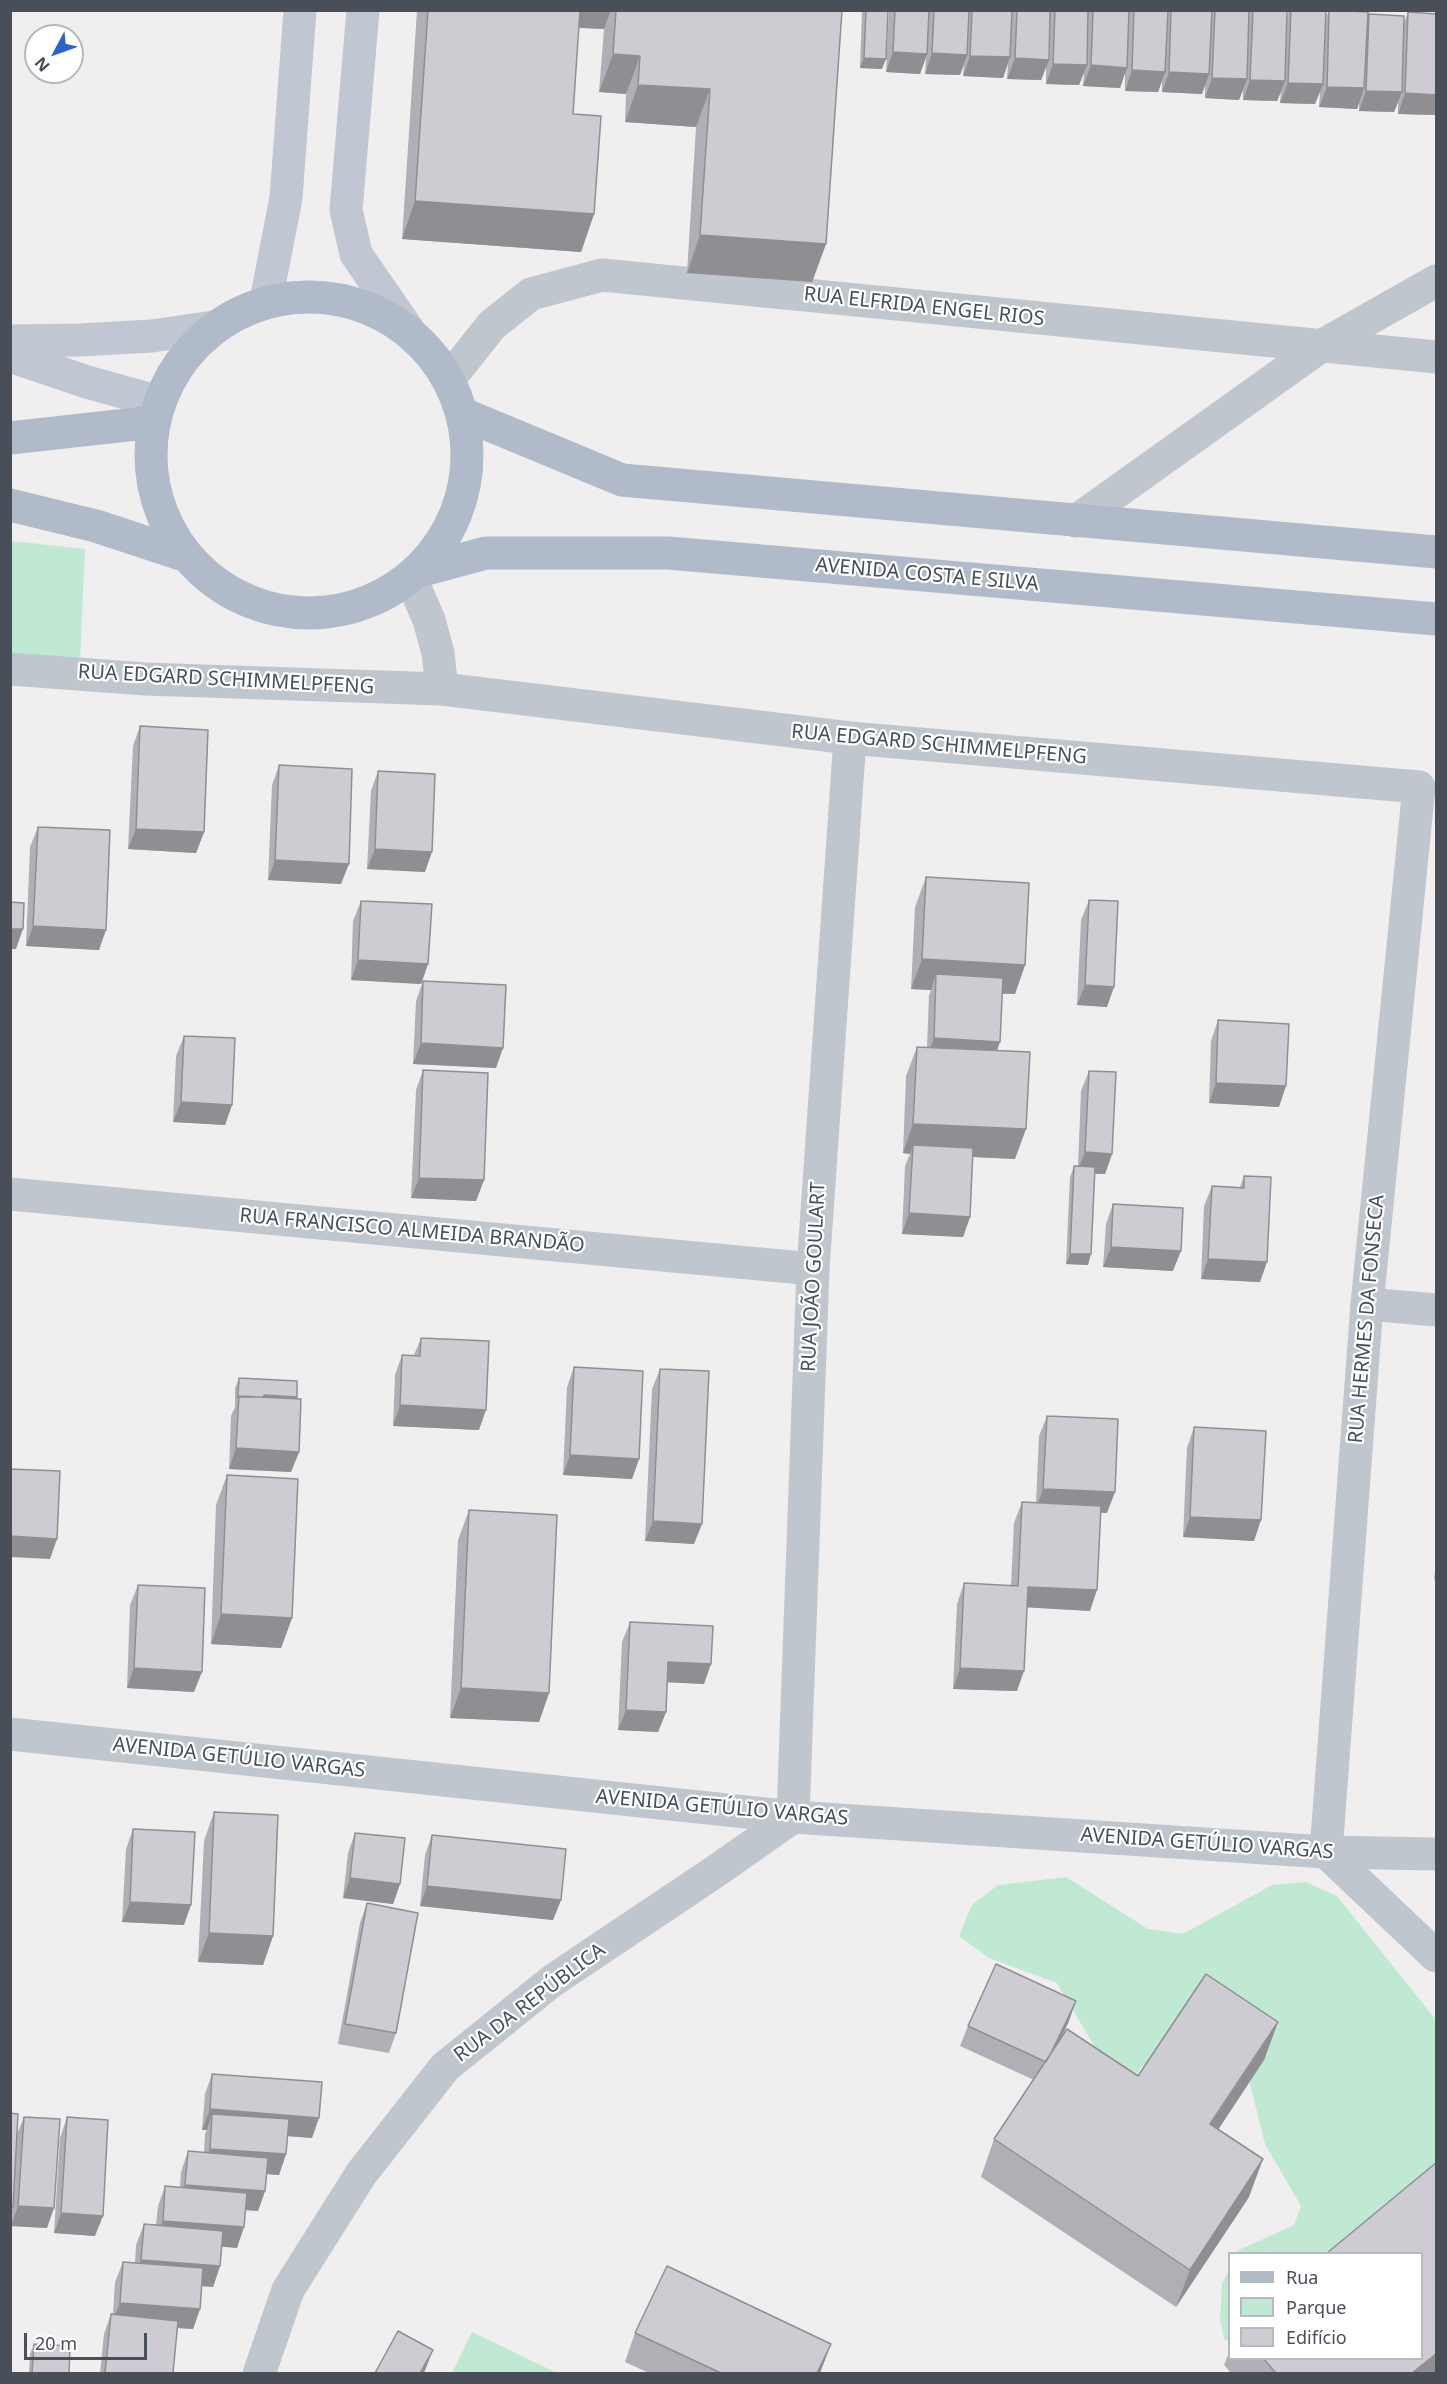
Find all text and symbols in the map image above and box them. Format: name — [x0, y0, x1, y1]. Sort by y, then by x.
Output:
north arrow — [24, 24, 84, 84]
text: N — [29, 52, 55, 77]
street label: RUA ELFRIDA ENGEL RIOS — [803, 282, 1045, 332]
street label: AVENIDA COSTA E SILVA — [814, 553, 1040, 597]
street label: RUA EDGARD SCHIMMELPFENG — [77, 660, 375, 700]
street label: RUA EDGARD SCHIMMELPFENG — [790, 720, 1088, 770]
street label: RUA JOÃO GOULART — [797, 1181, 831, 1373]
street label: RUA HERMES DA FONSECA — [1344, 1194, 1390, 1444]
street label: RUA FRANCISCO ALMEIDA BRANDÃO — [239, 1204, 585, 1258]
street label: AVENIDA GETÚLIO VARGAS — [112, 1733, 366, 1783]
street label: AVENIDA GETÚLIO VARGAS — [595, 1785, 849, 1831]
street label: AVENIDA GETÚLIO VARGAS — [1080, 1823, 1334, 1865]
street label: RUA DA REPÚBLICA — [450, 1938, 610, 2068]
legend — [1228, 2252, 1423, 2360]
text: Rua — [1286, 2265, 1318, 2289]
text: Parque — [1286, 2295, 1346, 2319]
scale bar — [27, 2321, 150, 2359]
text: Edifício — [1286, 2325, 1347, 2349]
text: 20 m — [35, 2331, 77, 2355]

